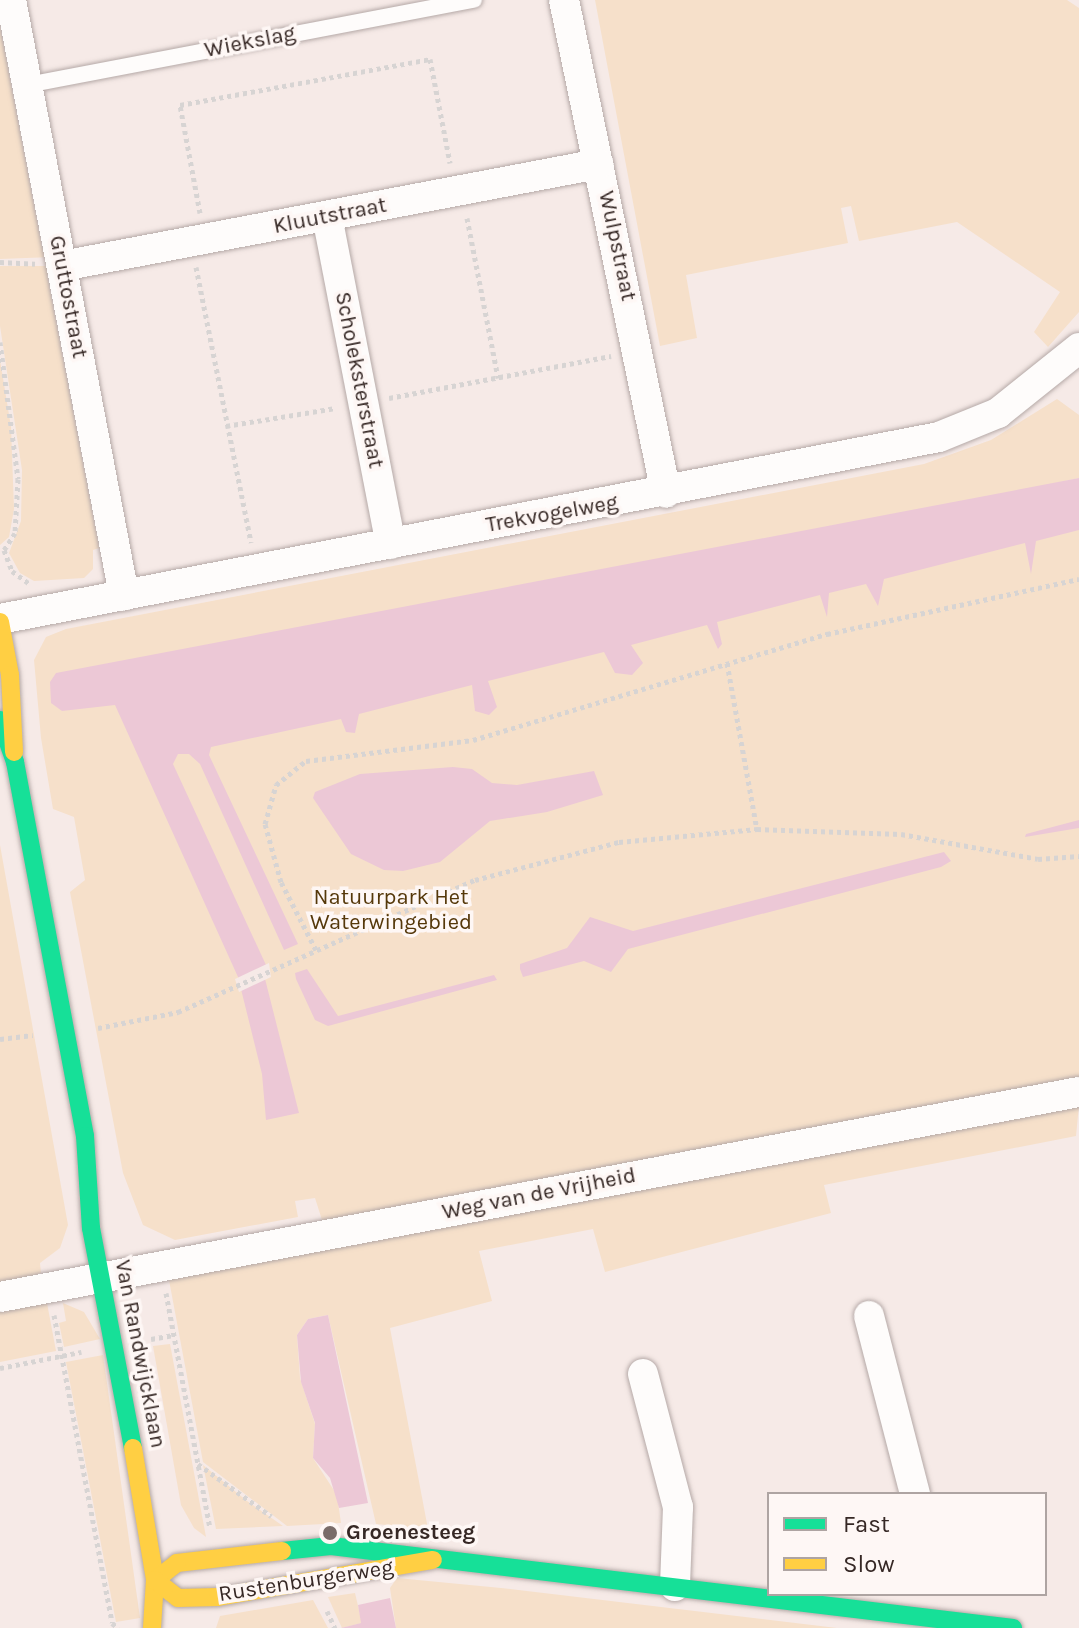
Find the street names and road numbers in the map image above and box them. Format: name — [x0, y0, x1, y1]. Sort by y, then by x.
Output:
street label: Wiekslag — [202, 20, 298, 64]
street label: Wulpstraat — [592, 189, 642, 303]
street label: Kluutstraat — [271, 192, 389, 240]
street label: Gruttostraat — [43, 233, 93, 361]
street label: Scholeksterstraat — [329, 290, 389, 470]
street label: Trekvogelweg — [484, 489, 620, 539]
street label: Weg van de Vrijheid — [440, 1162, 638, 1226]
street label: Van Randwijcklaan — [109, 1258, 171, 1450]
street label: Rustenburgerweg — [217, 1554, 395, 1608]

